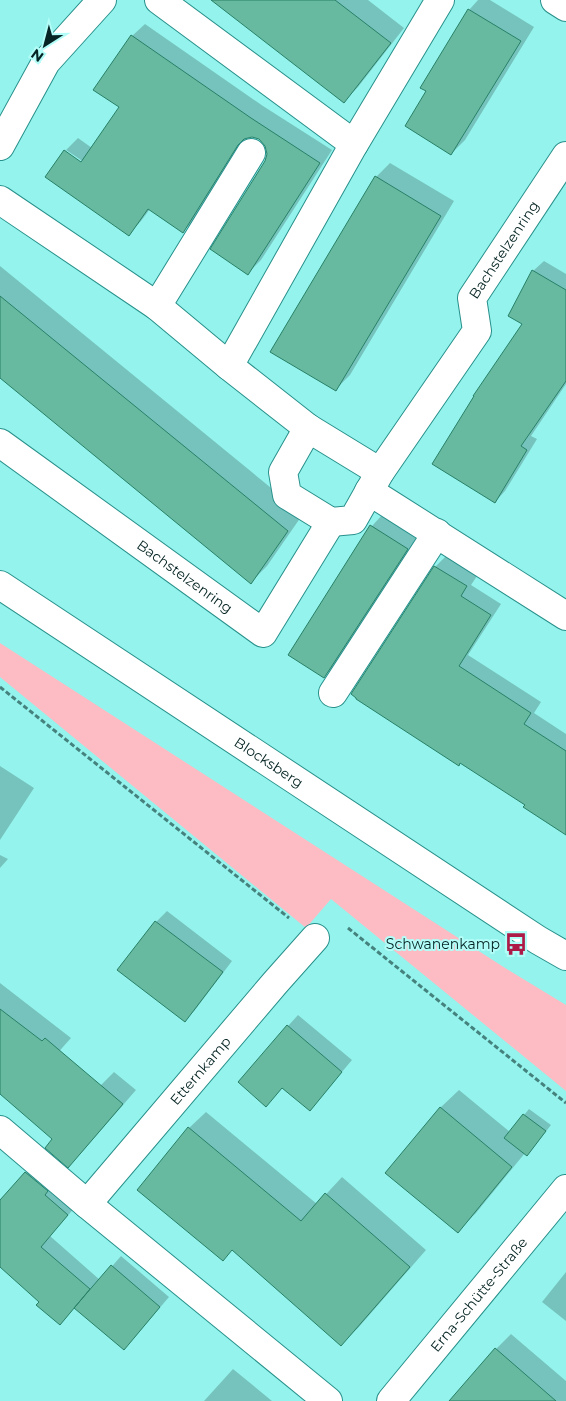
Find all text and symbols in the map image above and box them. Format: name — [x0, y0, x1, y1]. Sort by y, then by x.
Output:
north arrow — [20, 20, 70, 70]
text: N — [27, 45, 47, 66]
street label: Bachstelzenring — [465, 197, 543, 302]
street label: Bachstelzenring — [133, 536, 236, 617]
street label: Blocksberg — [231, 733, 307, 792]
bus stop icon: Schwanenkamp — [503, 931, 529, 957]
place label: Schwanenkamp — [386, 935, 500, 953]
street label: Etternkamp — [166, 1033, 235, 1109]
street label: Erna-Schütte-Straße — [426, 1234, 531, 1355]

